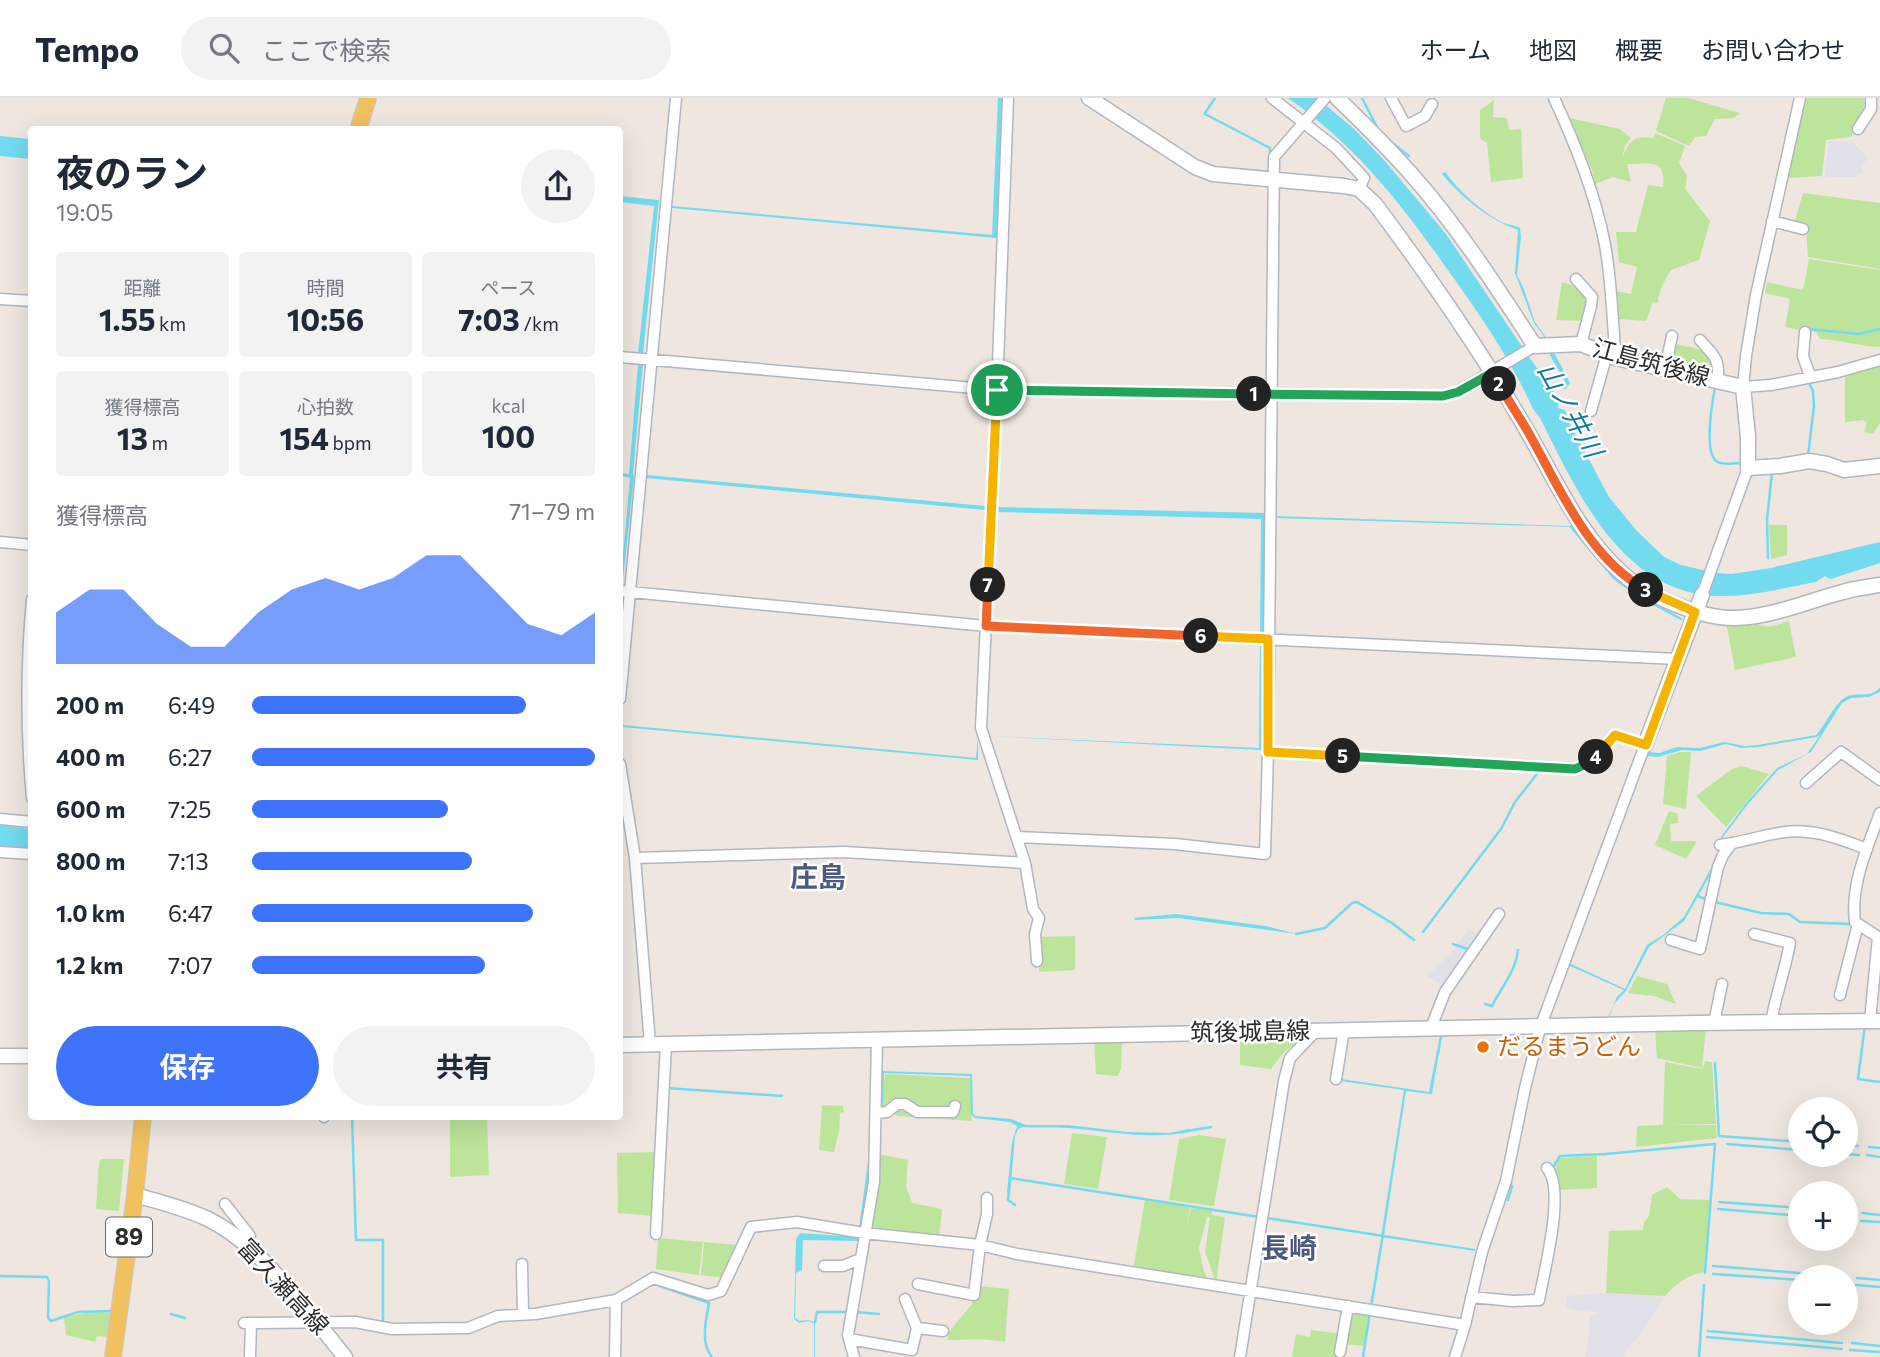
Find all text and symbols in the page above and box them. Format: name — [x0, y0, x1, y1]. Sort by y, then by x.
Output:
search box — [181, 17, 671, 80]
text: Tempo — [35, 28, 139, 69]
icon: search — [205, 29, 243, 67]
text: ここで検索 — [261, 34, 391, 65]
text: ホーム — [1420, 35, 1491, 64]
text: 地図 — [1529, 35, 1577, 64]
text: 概要 — [1615, 35, 1663, 64]
text: お問い合わせ — [1701, 35, 1845, 64]
text: 夜のラン — [56, 148, 208, 195]
button: share — [521, 149, 595, 223]
text: 19:05 — [56, 198, 113, 226]
text: 距離 — [123, 276, 162, 299]
text: 時間 — [306, 276, 345, 299]
text: ペース — [480, 276, 537, 299]
text: 1.55 — [99, 300, 155, 337]
text: 10:56 — [287, 300, 364, 337]
text: 7:03 — [458, 300, 520, 337]
text: km — [155, 312, 186, 335]
text: /km — [520, 312, 559, 335]
street label: 江島筑後線 — [1590, 332, 1713, 391]
water label: 山ノ井川 — [1533, 356, 1612, 465]
pin — [967, 360, 1027, 420]
pin: 2 — [1482, 366, 1516, 402]
icon: arrive — [978, 371, 1016, 409]
text: 2 — [1493, 372, 1504, 395]
pin: 1 — [1236, 376, 1272, 412]
text: 1 — [1249, 382, 1258, 405]
text: kcal — [491, 394, 526, 417]
text: 獲得標高 — [104, 395, 181, 418]
text: 心拍数 — [297, 395, 354, 418]
text: 100 — [482, 417, 535, 454]
text: 13 — [117, 419, 148, 456]
text: 154 — [279, 419, 329, 456]
text: m — [148, 431, 168, 454]
text: bpm — [329, 431, 372, 454]
text: 71–79 m — [509, 497, 595, 525]
text: 獲得標高 — [56, 501, 148, 529]
pin: 7 — [970, 568, 1006, 602]
text: 7 — [982, 573, 993, 596]
pin: 3 — [1628, 573, 1664, 608]
text: 3 — [1640, 578, 1651, 601]
pin: 6 — [1184, 618, 1218, 654]
text: 6 — [1195, 624, 1206, 647]
text: 200 m — [56, 691, 124, 719]
text: 6:49 — [168, 691, 215, 719]
pin: 5 — [1326, 738, 1360, 774]
pin: 4 — [1578, 740, 1614, 774]
text: 400 m — [56, 743, 125, 771]
text: 6:27 — [168, 743, 212, 771]
text: 5 — [1337, 744, 1348, 767]
text: 4 — [1590, 745, 1601, 768]
text: 600 m — [56, 795, 125, 823]
text: 7:25 — [168, 795, 212, 823]
text: 800 m — [56, 847, 125, 875]
text: 7:13 — [168, 847, 209, 875]
district label: 庄島 — [790, 859, 846, 893]
text: 1.0 km — [56, 899, 125, 927]
text: 6:47 — [168, 899, 213, 927]
text: 1.2 km — [56, 951, 123, 979]
text: 7:07 — [168, 951, 213, 979]
street label: 筑後城島線 — [1190, 1015, 1310, 1046]
button: 保存 — [56, 1026, 319, 1106]
button: 共有 — [333, 1026, 595, 1106]
place label: だるまうどん — [1497, 1031, 1641, 1060]
marker: だるまうどん — [1475, 1039, 1491, 1055]
map controls — [1788, 1097, 1858, 1335]
button: locate — [1788, 1097, 1858, 1167]
button: + — [1788, 1181, 1858, 1251]
road number: 89 — [106, 1218, 152, 1256]
district label: 長崎 — [1261, 1230, 1317, 1264]
street label: 富久瀬高線 — [233, 1232, 336, 1340]
button: − — [1788, 1265, 1858, 1335]

